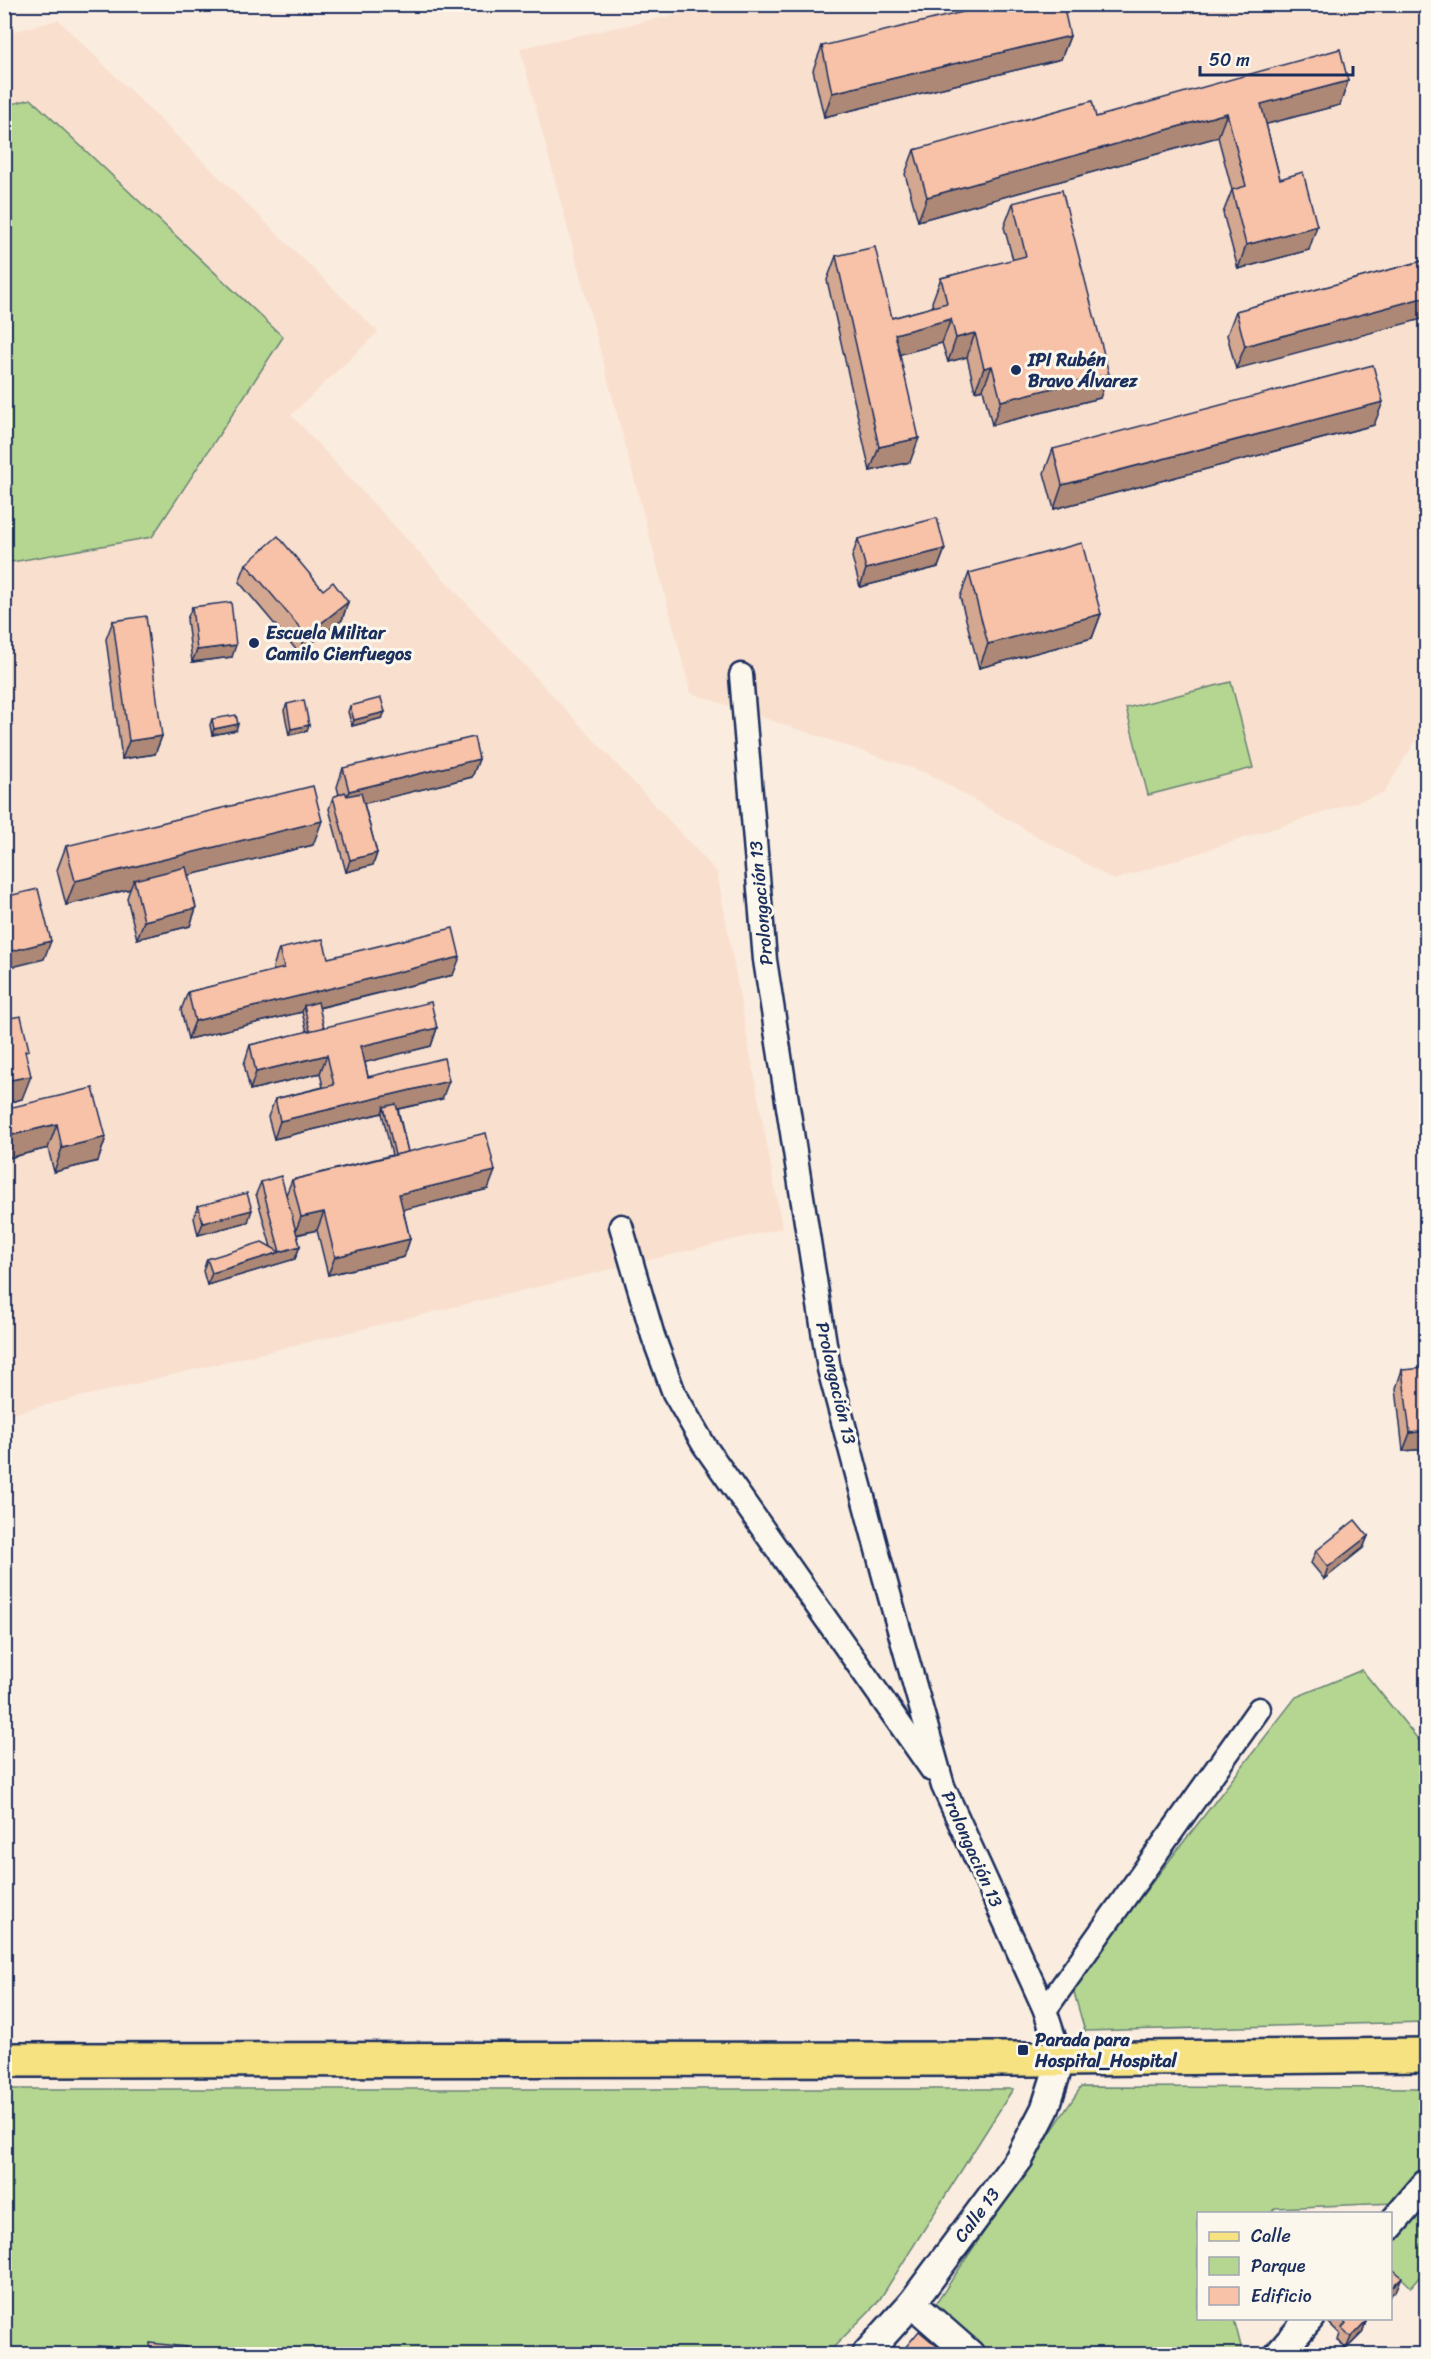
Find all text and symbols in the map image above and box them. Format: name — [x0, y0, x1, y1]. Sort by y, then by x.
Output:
scale bar — [1200, 39, 1353, 77]
text: 50 m — [1209, 44, 1250, 76]
place label: IPI Rubén Bravo Álvarez — [1027, 344, 1138, 397]
marker: IPI Rubén Bravo Álvarez — [1009, 363, 1023, 377]
place label: Escuela Militar Camilo Cienfuegos — [265, 617, 412, 670]
marker: Escuela Militar Camilo Cienfuegos — [247, 636, 261, 650]
street label: Prolongación 13 — [740, 839, 782, 967]
street label: Prolongación 13 — [806, 1319, 866, 1447]
street label: Prolongación 13 — [932, 1785, 1012, 1913]
place label: Parada para Hospital_Hospital — [1034, 2024, 1178, 2077]
marker: Parada para Hospital_Hospital — [1016, 2043, 1030, 2057]
street label: Calle 13 — [946, 2180, 1009, 2249]
legend — [1197, 2212, 1392, 2320]
text: Calle — [1251, 2220, 1291, 2252]
text: Parque — [1251, 2250, 1306, 2282]
text: Edificio — [1251, 2280, 1312, 2312]

